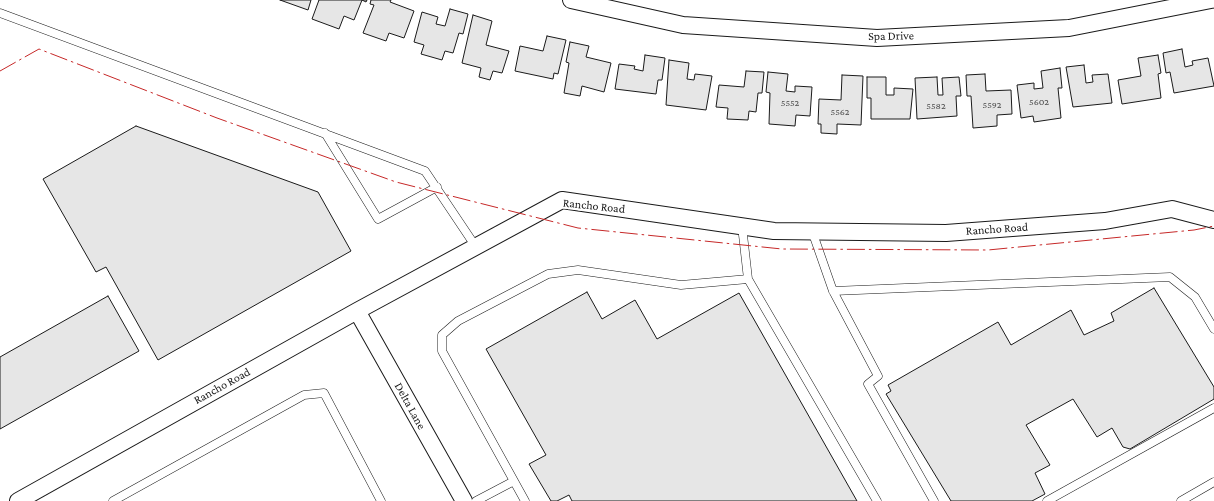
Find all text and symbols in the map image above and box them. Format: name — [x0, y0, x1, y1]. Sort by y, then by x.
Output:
street label: Spa Drive — [868, 28, 914, 44]
house number: 5602 — [1029, 96, 1049, 108]
house number: 5552 — [781, 97, 799, 109]
house number: 5592 — [983, 99, 1001, 111]
house number: 5582 — [926, 100, 946, 112]
house number: 5562 — [831, 106, 849, 118]
street label: Rancho Road — [562, 196, 626, 216]
street label: Rancho Road — [965, 220, 1029, 238]
street label: Rancho Road — [191, 365, 253, 407]
street label: Delta Lane — [391, 380, 429, 432]

